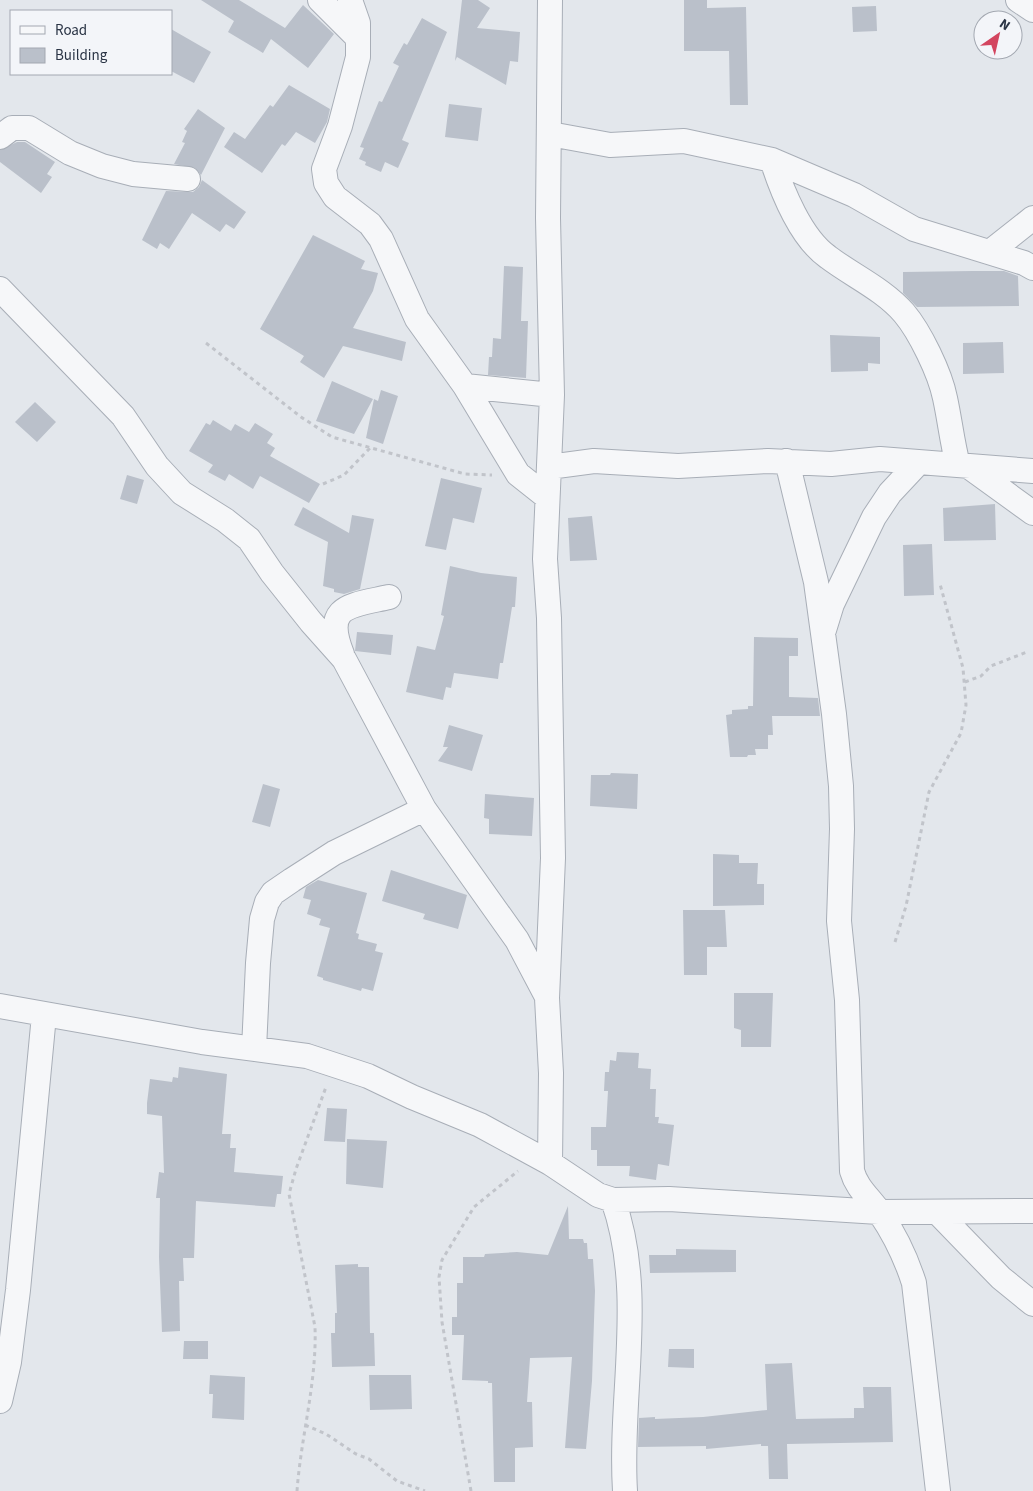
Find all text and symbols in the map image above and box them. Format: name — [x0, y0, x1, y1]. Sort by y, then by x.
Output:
legend — [10, 10, 172, 75]
north arrow — [973, 10, 1023, 60]
text: N — [995, 14, 1014, 36]
text: Road — [55, 20, 87, 41]
text: Building — [55, 45, 108, 66]

